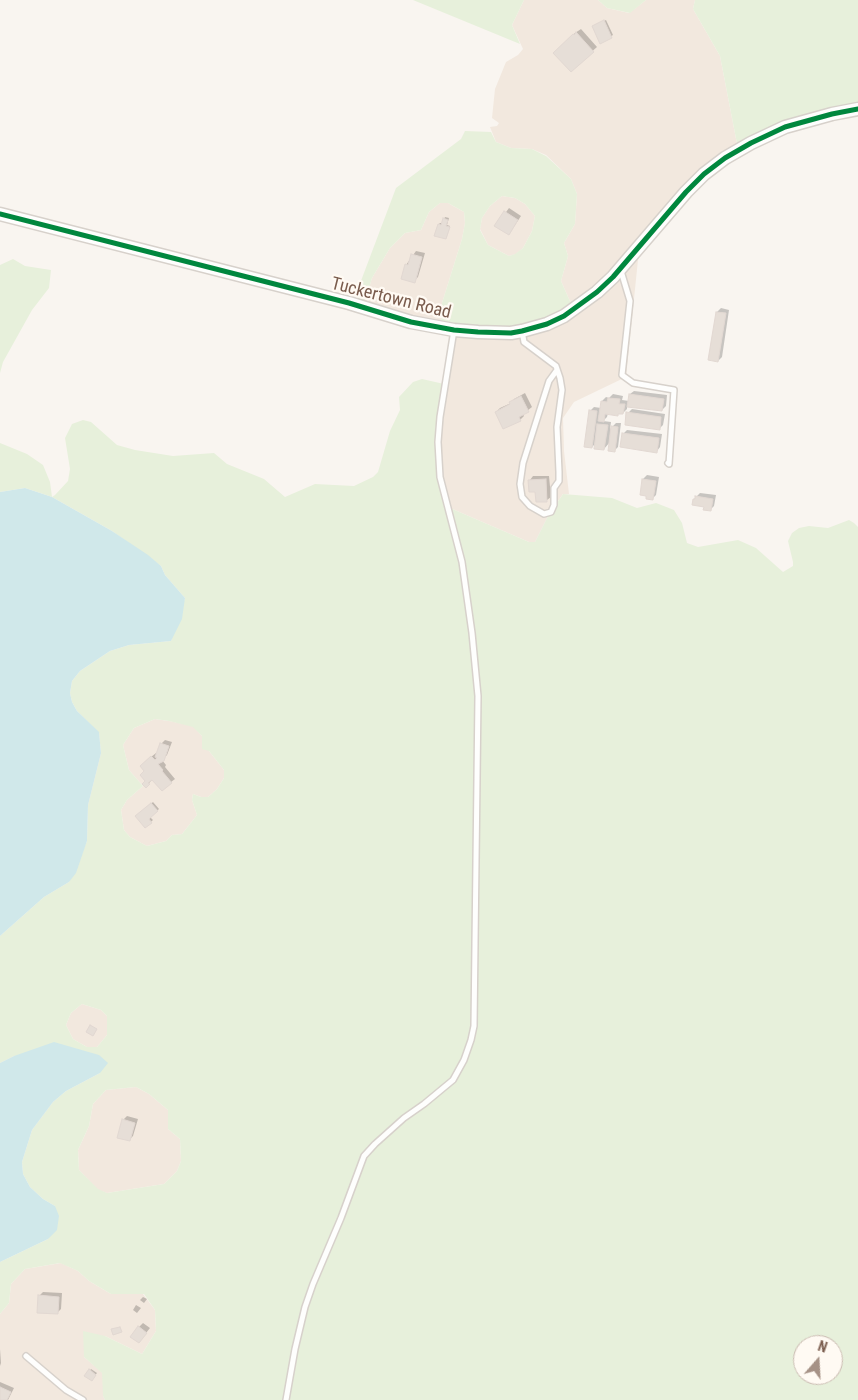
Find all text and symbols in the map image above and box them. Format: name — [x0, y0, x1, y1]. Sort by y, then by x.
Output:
street label: Tuckertown Road — [329, 274, 453, 324]
north arrow — [793, 1335, 843, 1385]
text: N — [816, 1338, 829, 1356]

